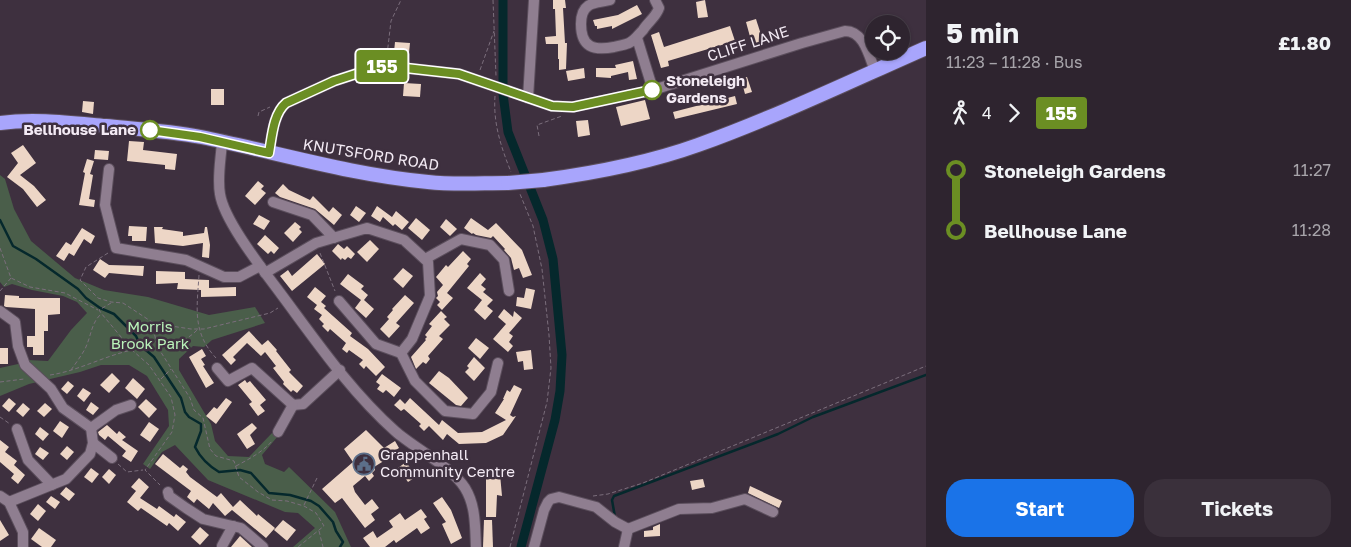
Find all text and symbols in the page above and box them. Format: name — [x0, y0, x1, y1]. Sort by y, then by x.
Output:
map controls — [865, 15, 910, 60]
button: locate — [865, 15, 910, 60]
text: 5 min — [946, 16, 1019, 49]
street label: CLIFF LANE — [705, 21, 791, 65]
text: £1.80 — [1278, 31, 1331, 54]
line badge: 155 — [353, 50, 411, 82]
text: 11:23 – 11:28 · Bus — [946, 52, 1082, 72]
text: 155 — [366, 55, 398, 77]
place label: Stoneleigh Gardens — [666, 71, 745, 106]
marker: Stoneleigh Gardens — [642, 80, 662, 100]
icon: walk — [946, 99, 974, 127]
icon: forward — [1000, 99, 1028, 127]
text: 155 — [1046, 102, 1077, 124]
text: 4 — [982, 103, 992, 123]
place label: Bellhouse Lane — [23, 120, 136, 138]
marker: Bellhouse Lane — [140, 120, 160, 140]
street label: KNUTSFORD ROAD — [302, 134, 440, 174]
text: Stoneleigh Gardens — [984, 159, 1166, 182]
text: 11:27 — [1293, 160, 1331, 180]
text: Bellhouse Lane — [984, 219, 1127, 242]
text: 11:28 — [1292, 220, 1331, 240]
park label: Morris Brook Park — [111, 317, 190, 352]
place label: Grappenhall Community Centre — [380, 445, 515, 480]
public building icon: Grappenhall Community Centre — [352, 452, 376, 476]
button: Start — [946, 479, 1134, 537]
button: Tickets — [1144, 479, 1331, 537]

